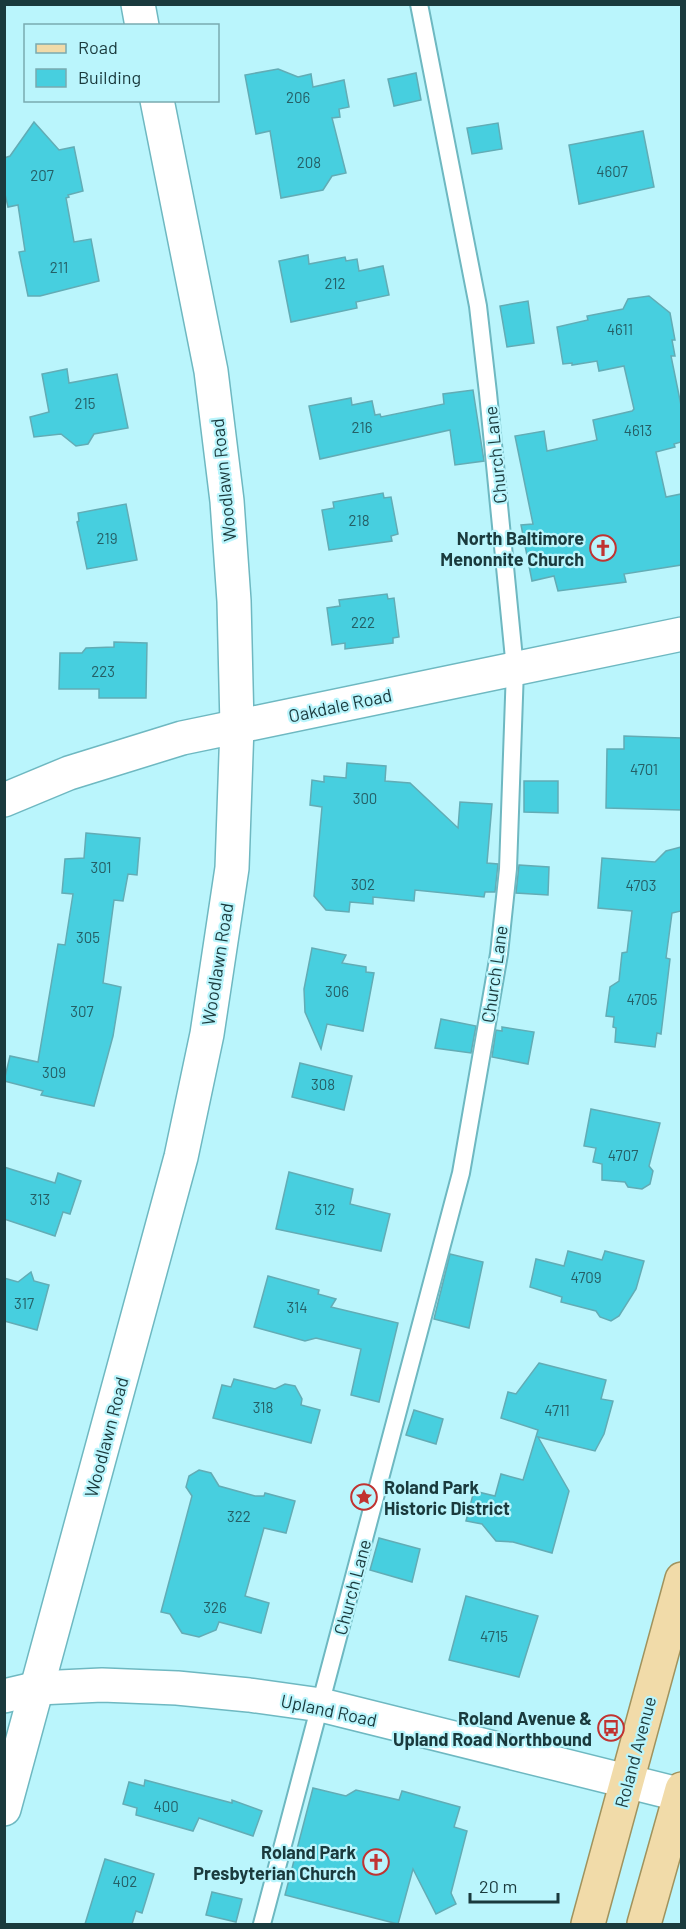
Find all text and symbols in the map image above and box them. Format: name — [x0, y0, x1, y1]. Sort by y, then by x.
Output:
legend — [24, 24, 219, 102]
text: Road — [78, 36, 118, 58]
text: Building — [78, 66, 141, 88]
house number: 206 — [286, 88, 310, 106]
house number: 208 — [297, 153, 321, 171]
house number: 4607 — [596, 162, 628, 180]
house number: 207 — [30, 166, 54, 184]
house number: 211 — [50, 258, 68, 276]
house number: 212 — [324, 274, 346, 292]
house number: 4611 — [607, 320, 633, 338]
house number: 215 — [75, 394, 95, 412]
street label: Church Lane — [479, 405, 511, 505]
street label: Woodlawn Road — [206, 417, 240, 543]
house number: 216 — [352, 418, 372, 436]
house number: 4613 — [624, 421, 652, 439]
house number: 218 — [349, 511, 369, 529]
place label: North Baltimore Menonnite Church — [440, 527, 584, 570]
house number: 219 — [97, 529, 117, 547]
church icon: North Baltimore Menonnite Church — [588, 533, 618, 563]
house number: 222 — [351, 613, 375, 631]
house number: 223 — [91, 662, 115, 680]
street label: Oakdale Road — [286, 683, 394, 727]
house number: 4701 — [630, 760, 658, 778]
house number: 300 — [353, 789, 377, 807]
house number: 301 — [90, 858, 112, 876]
house number: 302 — [351, 875, 375, 893]
house number: 4703 — [625, 876, 657, 894]
street label: Woodlawn Road — [196, 901, 238, 1027]
street label: Church Lane — [476, 924, 512, 1024]
house number: 305 — [76, 928, 100, 946]
house number: 306 — [325, 982, 349, 1000]
house number: 4705 — [626, 990, 658, 1008]
house number: 307 — [70, 1002, 94, 1020]
house number: 309 — [42, 1063, 66, 1081]
house number: 308 — [311, 1075, 335, 1093]
house number: 4707 — [608, 1146, 638, 1164]
house number: 313 — [30, 1190, 50, 1208]
house number: 312 — [315, 1200, 335, 1218]
house number: 4709 — [570, 1268, 602, 1286]
house number: 317 — [14, 1294, 34, 1312]
house number: 314 — [286, 1298, 308, 1316]
street label: Woodlawn Road — [79, 1374, 133, 1500]
house number: 318 — [253, 1398, 273, 1416]
house number: 4711 — [544, 1401, 570, 1419]
place label: Roland Park Historic District — [384, 1476, 510, 1519]
place icon: Roland Park Historic District — [349, 1482, 379, 1512]
house number: 322 — [227, 1507, 251, 1525]
street label: Church Lane — [329, 1537, 375, 1637]
house number: 326 — [203, 1598, 227, 1616]
house number: 4715 — [480, 1627, 508, 1645]
street label: Upland Road — [279, 1689, 379, 1731]
street label: Roland Avenue — [610, 1694, 660, 1810]
place label: Roland Avenue & Upland Road Northbound — [393, 1707, 592, 1750]
bus stop icon: Roland Avenue & Upland Road Northbound — [596, 1713, 626, 1743]
house number: 400 — [153, 1797, 179, 1815]
place label: Roland Park Presbyterian Church — [193, 1841, 356, 1884]
church icon: Roland Park Presbyterian Church — [361, 1847, 391, 1877]
scale bar — [470, 1866, 558, 1904]
house number: 402 — [113, 1872, 137, 1890]
text: 20 m — [479, 1875, 517, 1897]

